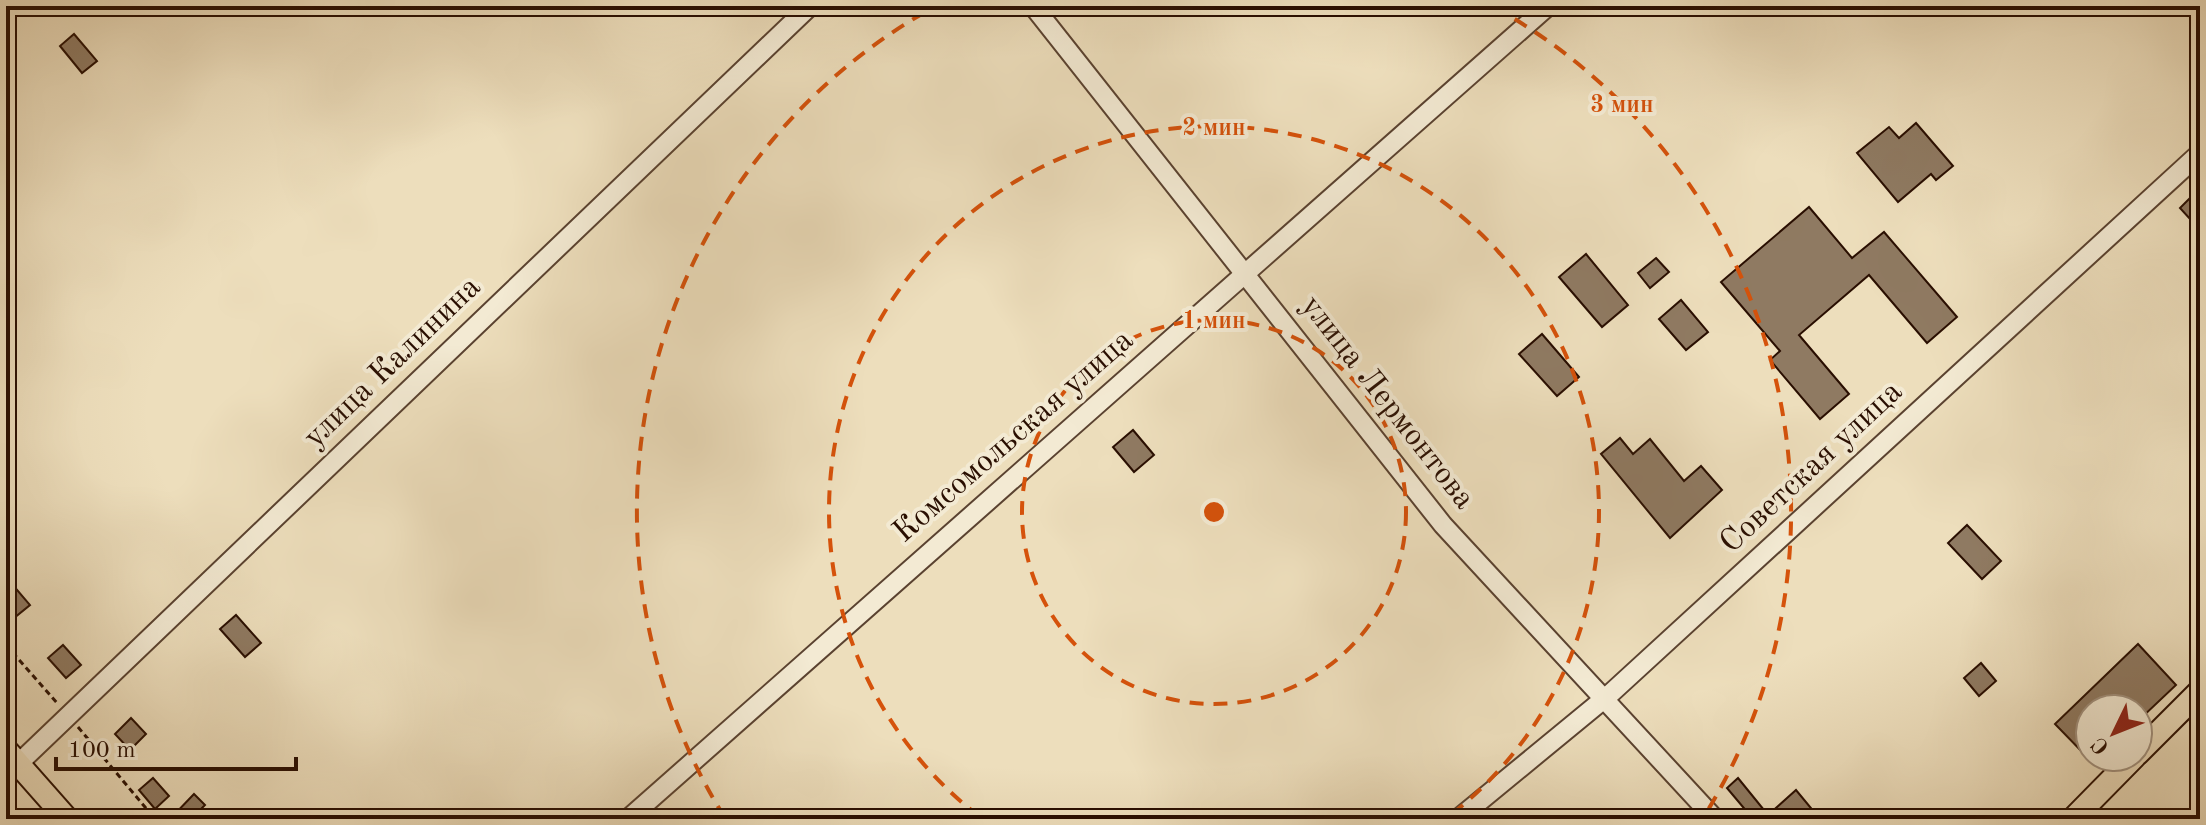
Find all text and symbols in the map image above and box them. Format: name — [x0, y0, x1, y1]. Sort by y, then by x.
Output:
text: 3 мин — [1590, 94, 1654, 118]
text: 2 мин — [1182, 117, 1246, 141]
street label: улица Калинина — [299, 271, 487, 455]
street label: улица Лермонтова — [1294, 290, 1480, 516]
text: 1 мин — [1182, 310, 1246, 334]
street label: Комсомольская улица — [888, 324, 1140, 549]
street label: Советская улица — [1715, 376, 1909, 560]
centre of rings — [1200, 498, 1228, 526]
north arrow — [2074, 693, 2154, 773]
scale bar — [56, 721, 296, 771]
text: С — [2088, 732, 2114, 758]
text: 100 m — [68, 739, 136, 763]

